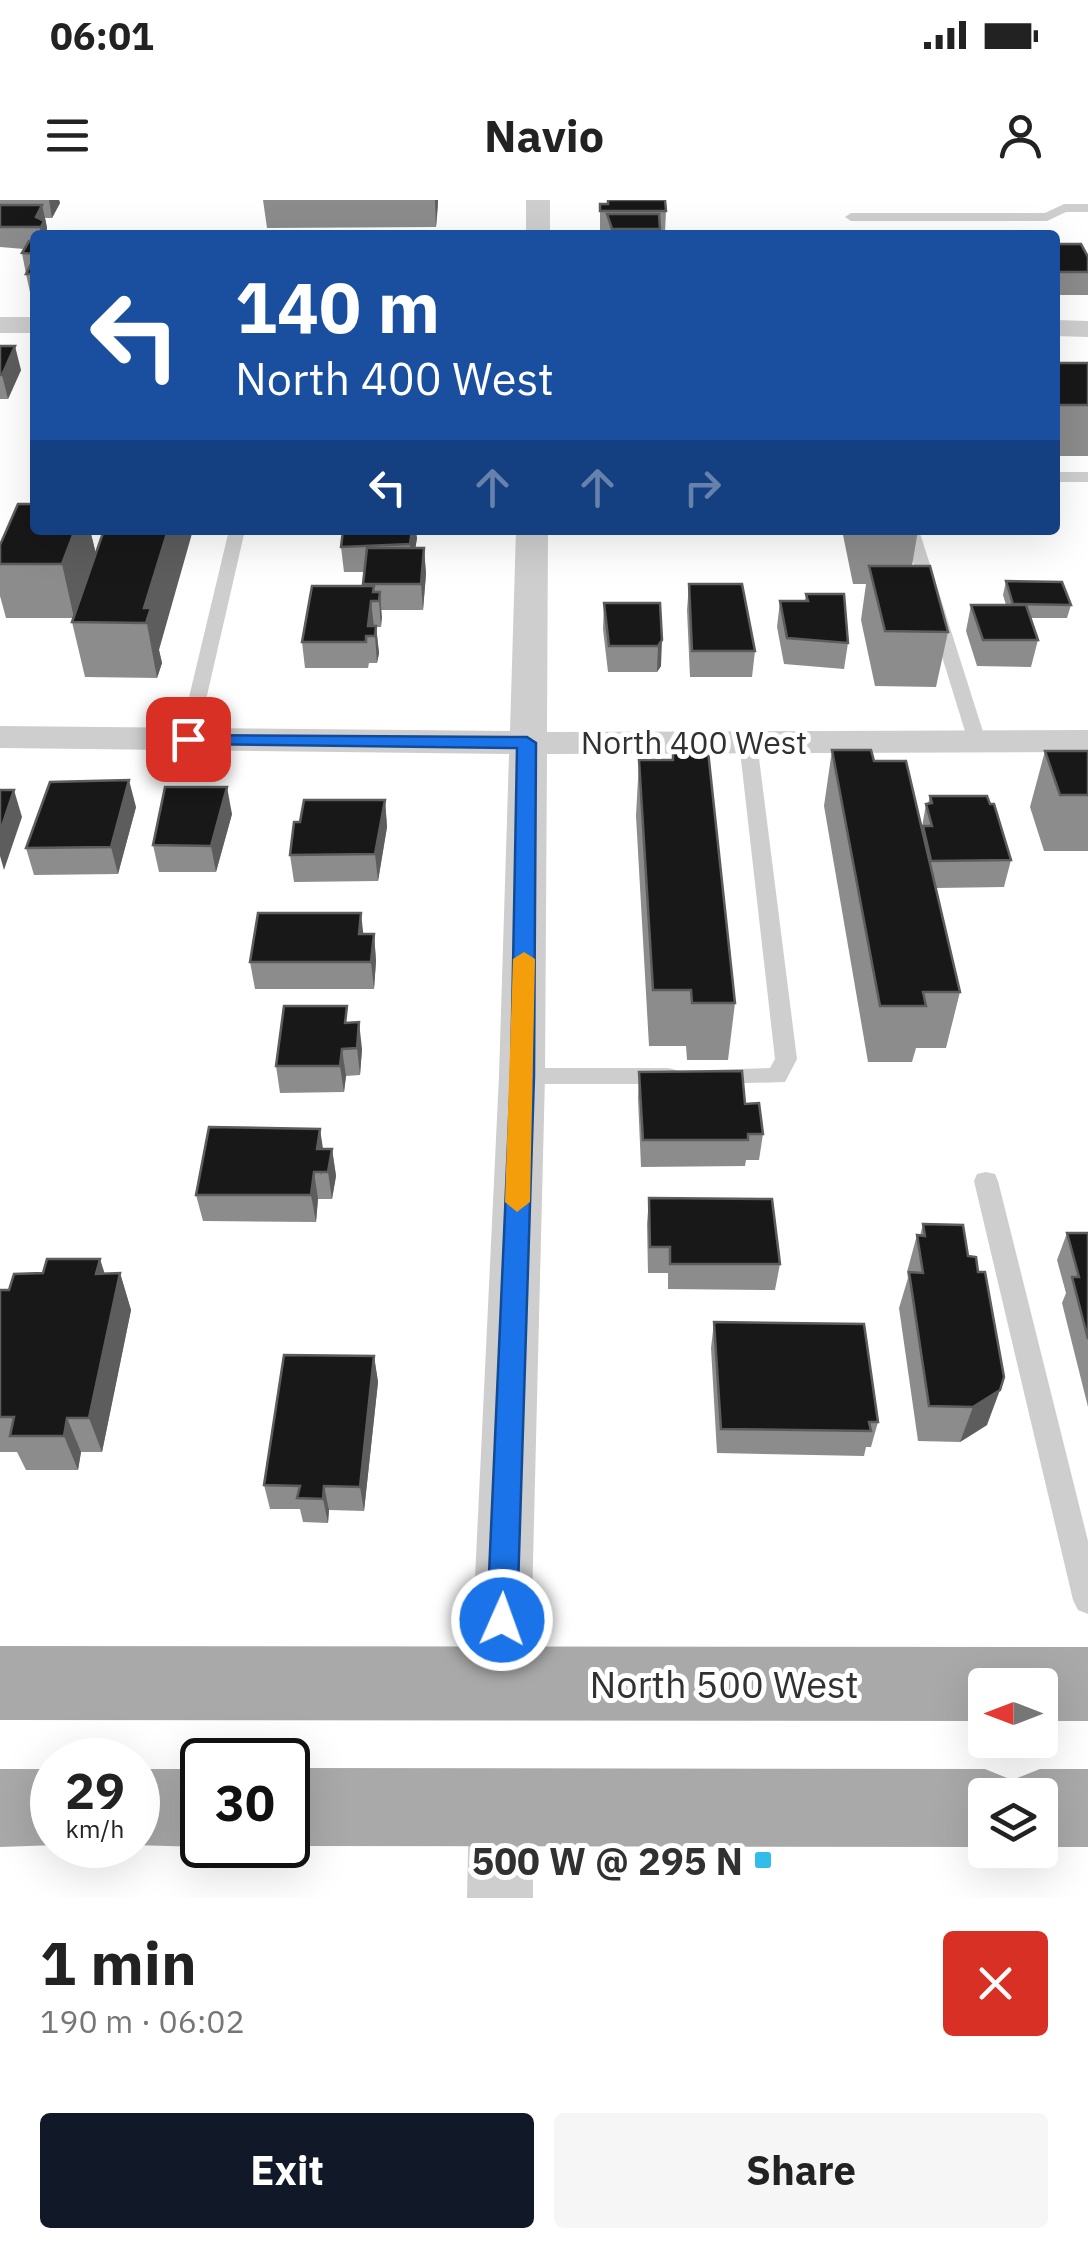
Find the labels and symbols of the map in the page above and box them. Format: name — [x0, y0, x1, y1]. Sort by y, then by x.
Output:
pin — [146, 697, 231, 782]
street label: North 400 West — [581, 721, 807, 763]
position arrow — [450, 1568, 554, 1672]
street label: North 500 West — [589, 1659, 859, 1708]
north arrow — [968, 1668, 1058, 1758]
speed limit sign: 30 — [180, 1738, 310, 1868]
place label: 500 W @ 295 N — [472, 1836, 743, 1885]
marker: 500 W @ 295 N — [752, 1849, 774, 1871]

